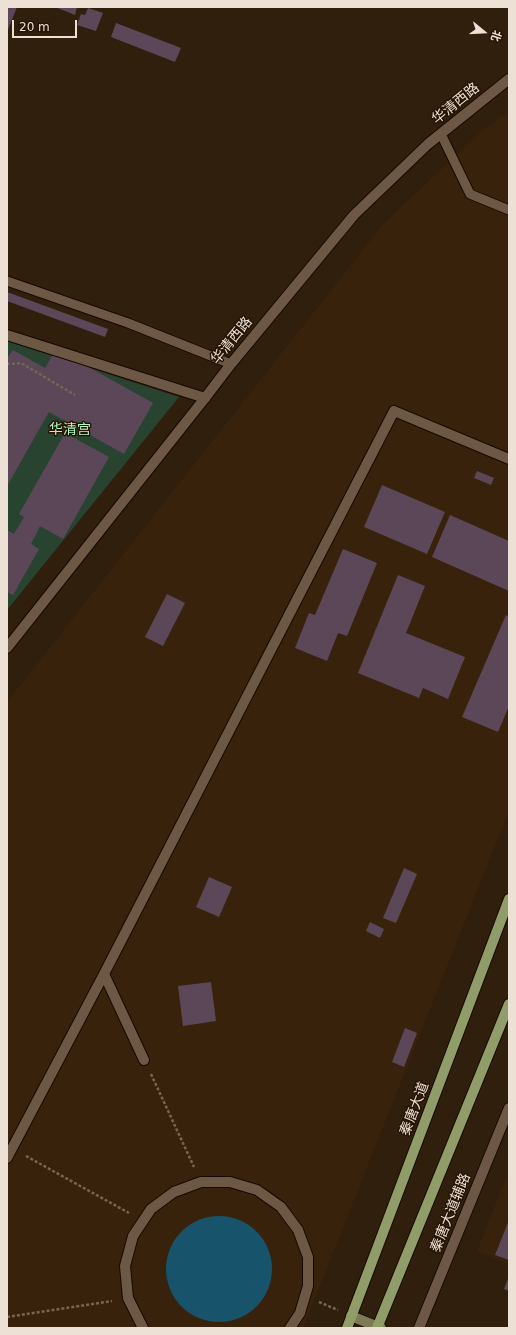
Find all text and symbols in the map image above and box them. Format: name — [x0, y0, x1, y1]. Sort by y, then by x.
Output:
scale bar — [14, 12, 79, 38]
north arrow — [464, 12, 504, 52]
text: 20 m — [19, 20, 50, 34]
text: 北 — [488, 29, 504, 43]
street label: 华清西路 — [429, 80, 483, 128]
street label: 华清西路 — [208, 314, 256, 368]
park label: 华清宫 — [49, 422, 91, 438]
street label: 秦唐大道 — [397, 1080, 433, 1138]
street label: 秦唐大道辅路 — [427, 1171, 475, 1255]

